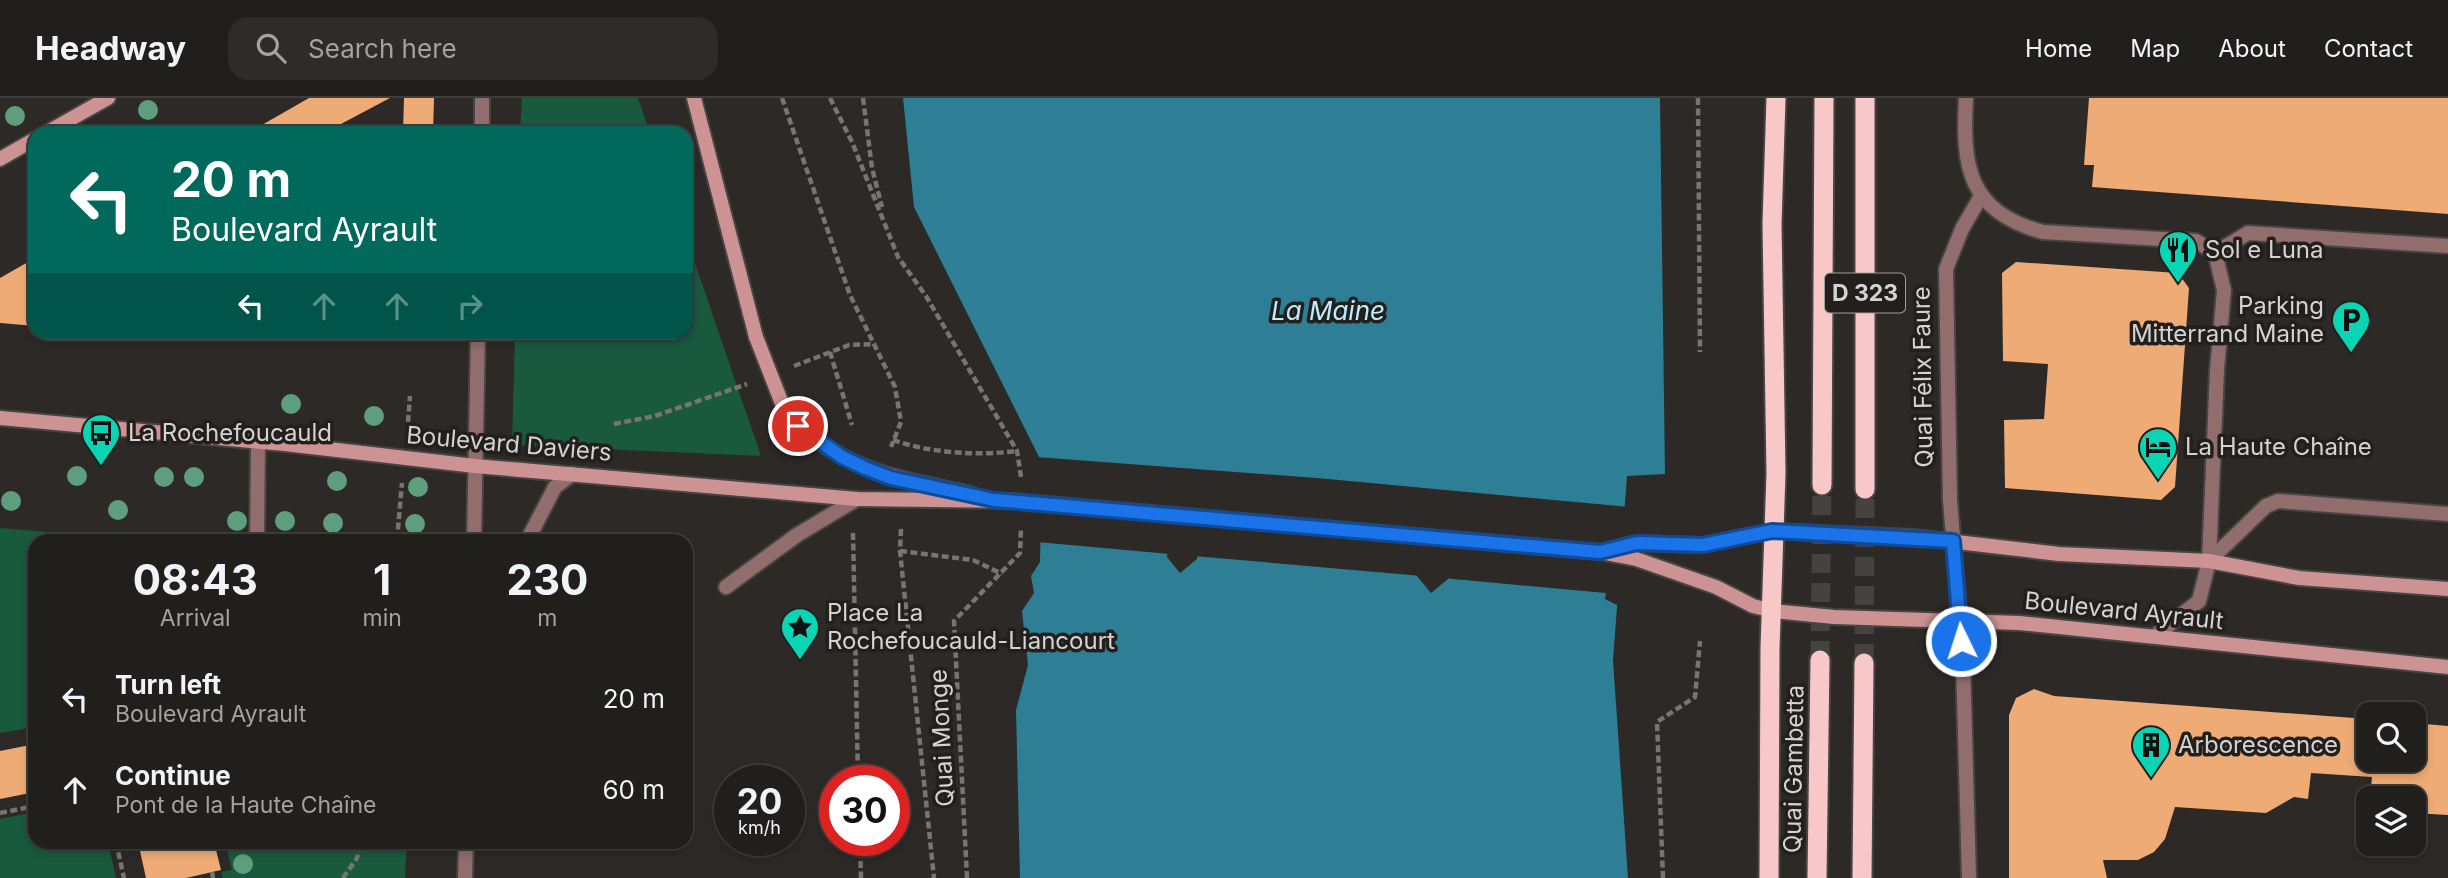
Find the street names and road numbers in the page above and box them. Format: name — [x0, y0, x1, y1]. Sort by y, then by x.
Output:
road number: D 323 — [1825, 274, 1905, 312]
street label: Quai Félix Faure — [1906, 286, 1939, 468]
street label: Boulevard Daviers — [405, 420, 613, 467]
street label: Boulevard Ayrault — [2023, 586, 2225, 635]
street label: Quai Monge — [923, 669, 960, 807]
street label: Quai Gambetta — [1778, 685, 1809, 853]

